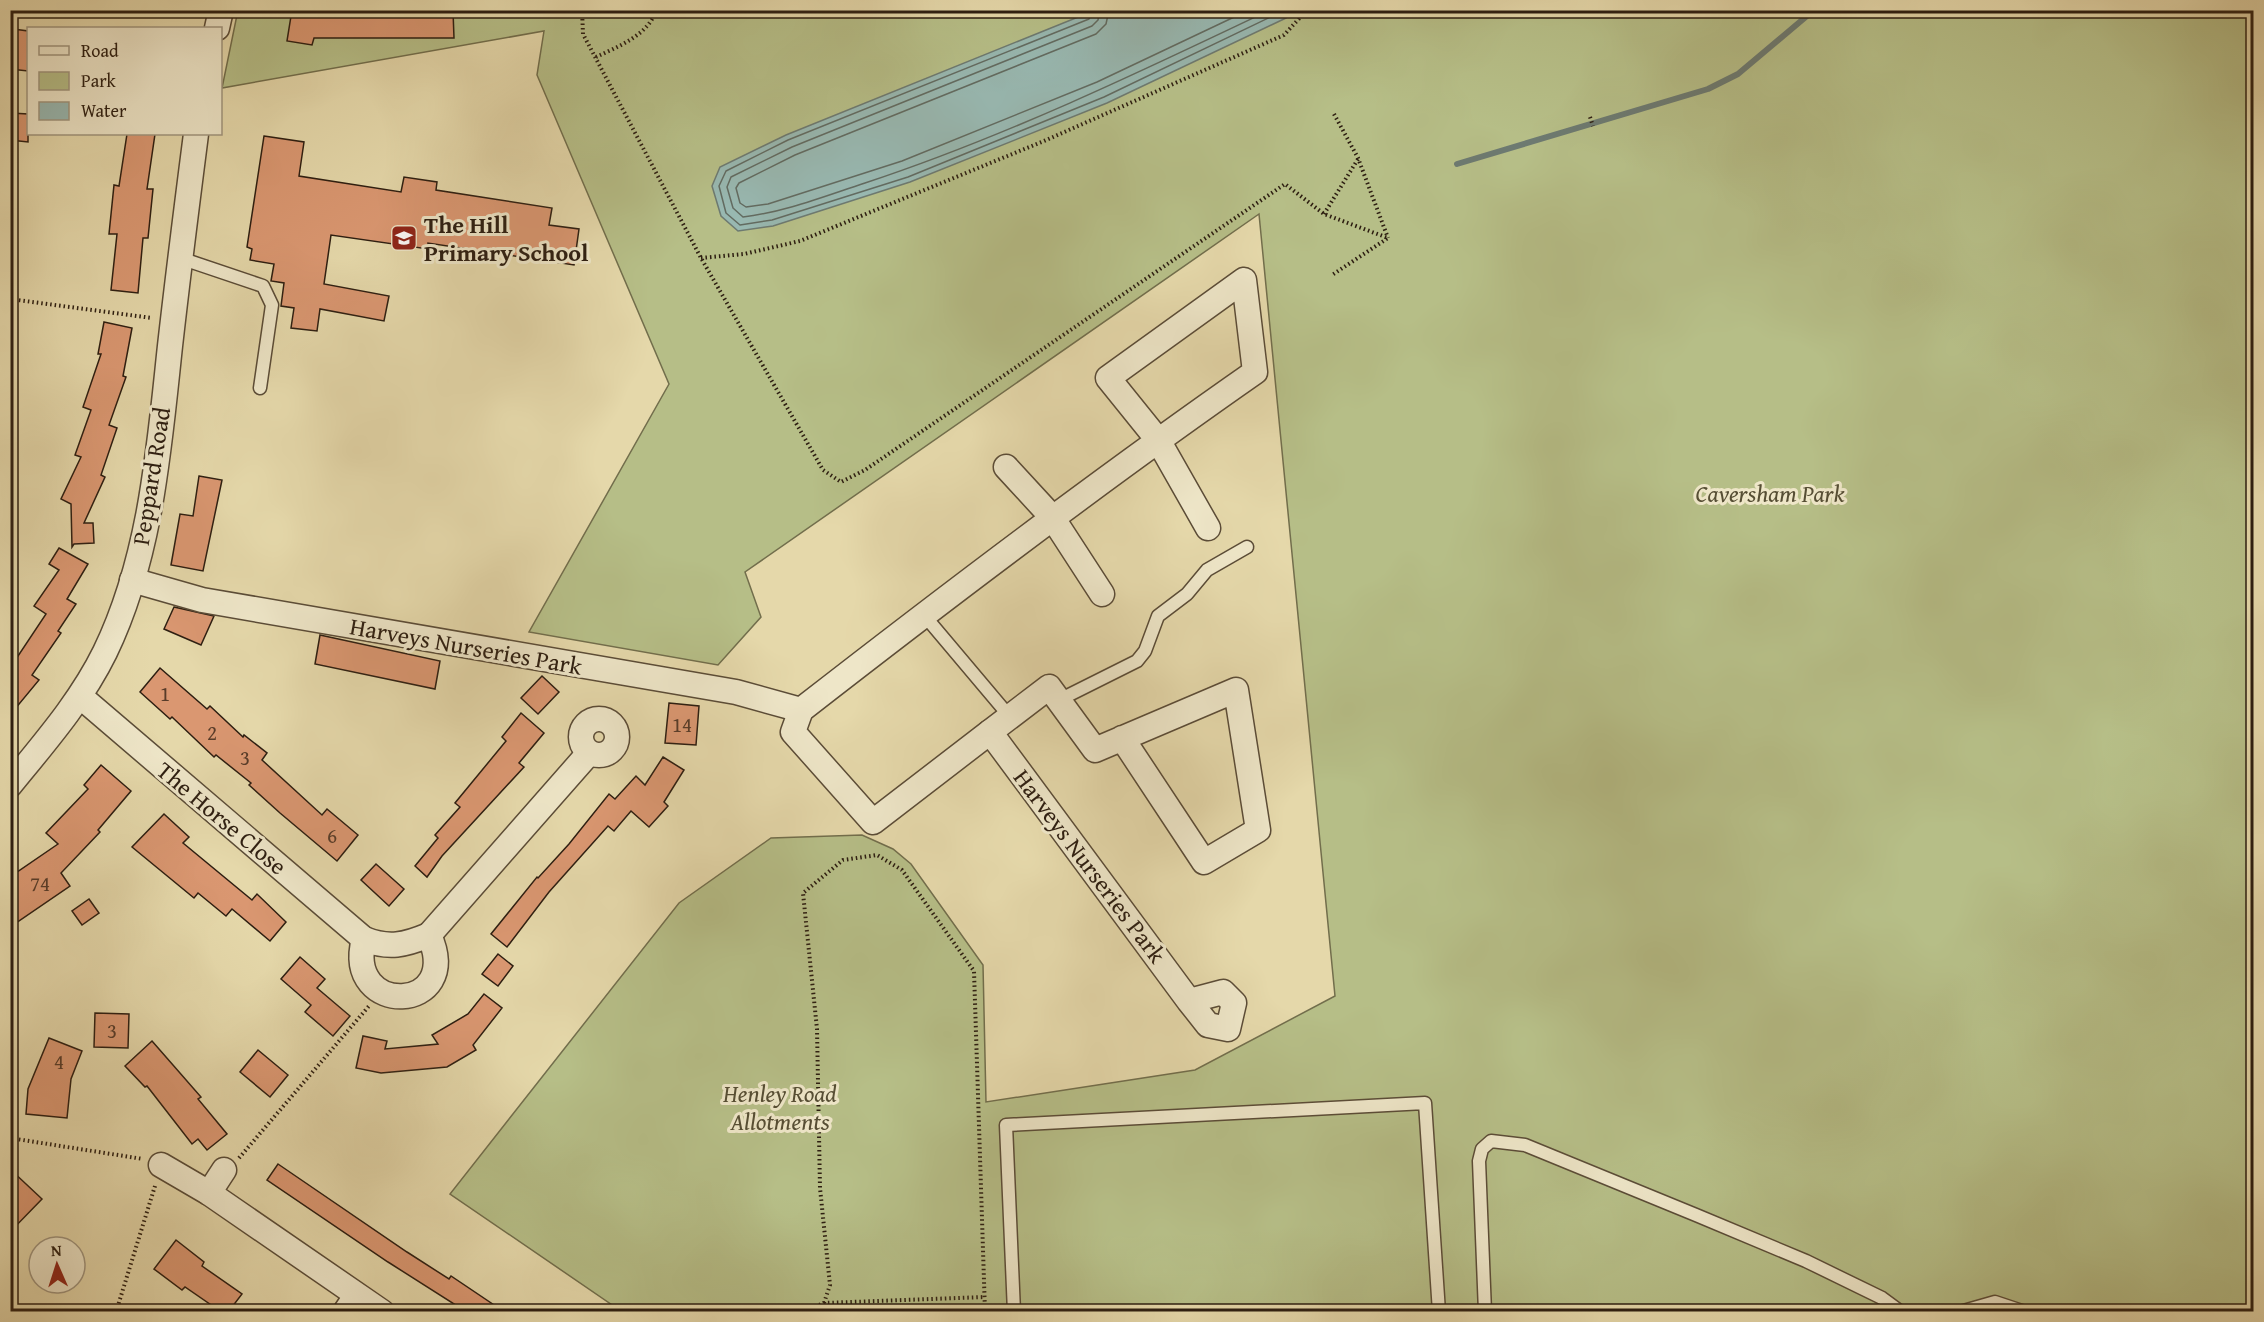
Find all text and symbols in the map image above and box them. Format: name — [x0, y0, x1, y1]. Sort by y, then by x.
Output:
legend — [27, 27, 222, 135]
text: Road — [81, 37, 119, 64]
text: Park — [81, 67, 117, 94]
text: Water — [81, 97, 127, 124]
place label: The Hill Primary School — [424, 207, 589, 270]
school or university icon: The Hill Primary School — [389, 223, 419, 253]
street label: Peppard Road — [123, 404, 179, 548]
park label: Caversham Park — [1696, 476, 1844, 511]
street label: Harveys Nurseries Park — [347, 608, 586, 684]
house number: 1 — [160, 678, 170, 709]
house number: 14 — [672, 709, 692, 740]
house number: 2 — [207, 717, 217, 748]
house number: 3 — [240, 742, 250, 773]
street label: The Horse Close — [149, 753, 295, 883]
street label: Harveys Nurseries Park — [1005, 762, 1175, 971]
house number: 6 — [327, 820, 337, 851]
house number: 74 — [30, 868, 50, 899]
house number: 3 — [107, 1015, 117, 1046]
house number: 4 — [54, 1046, 64, 1077]
park label: Henley Road Allotments — [722, 1076, 837, 1139]
north arrow — [27, 1235, 87, 1295]
text: N — [50, 1238, 62, 1262]

